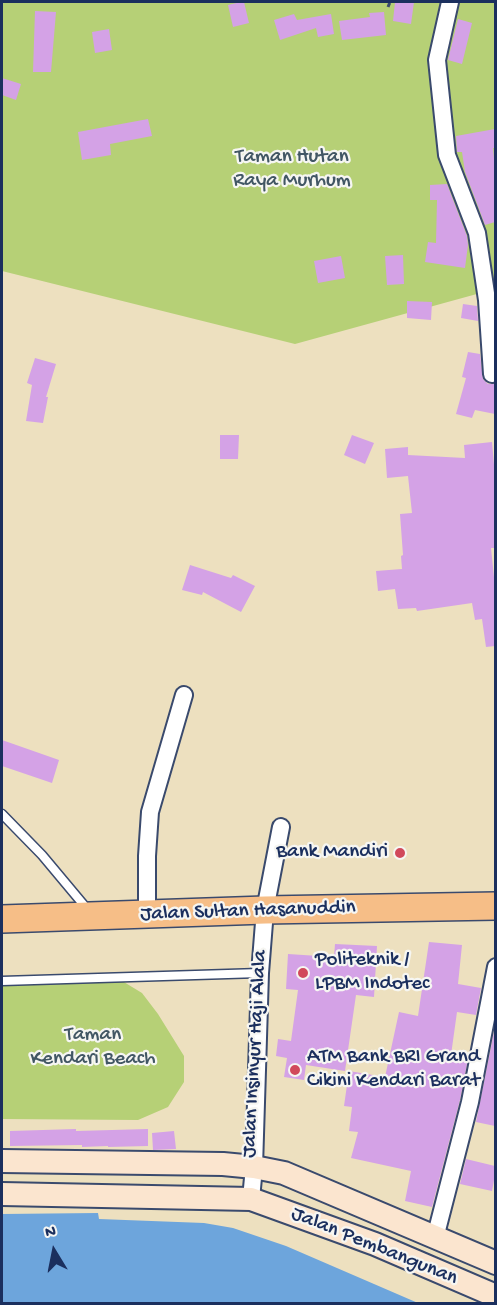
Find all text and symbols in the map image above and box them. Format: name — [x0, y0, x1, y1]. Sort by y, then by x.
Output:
park label: Taman Hutan Raya Murhum — [233, 145, 351, 195]
place label: Bank Mandiri — [276, 840, 388, 866]
marker: Bank Mandiri — [393, 846, 407, 860]
street label: Jalan Sultan Hasanuddin — [140, 896, 356, 928]
place label: Politeknik / LPBM Indotec — [315, 948, 429, 998]
street label: Jalan Insinyur Haji Alala — [238, 949, 274, 1159]
marker: Politeknik / LPBM Indotec — [296, 966, 310, 980]
park label: Taman Kendari Beach — [31, 1023, 155, 1073]
place label: ATM Bank BRI Grand Cikini Kendari Barat — [307, 1045, 480, 1095]
marker: ATM Bank BRI Grand Cikini Kendari Barat — [288, 1063, 302, 1077]
street label: Jalan Pembangunan — [287, 1202, 461, 1292]
north arrow — [24, 1221, 84, 1281]
text: N — [44, 1223, 58, 1243]

